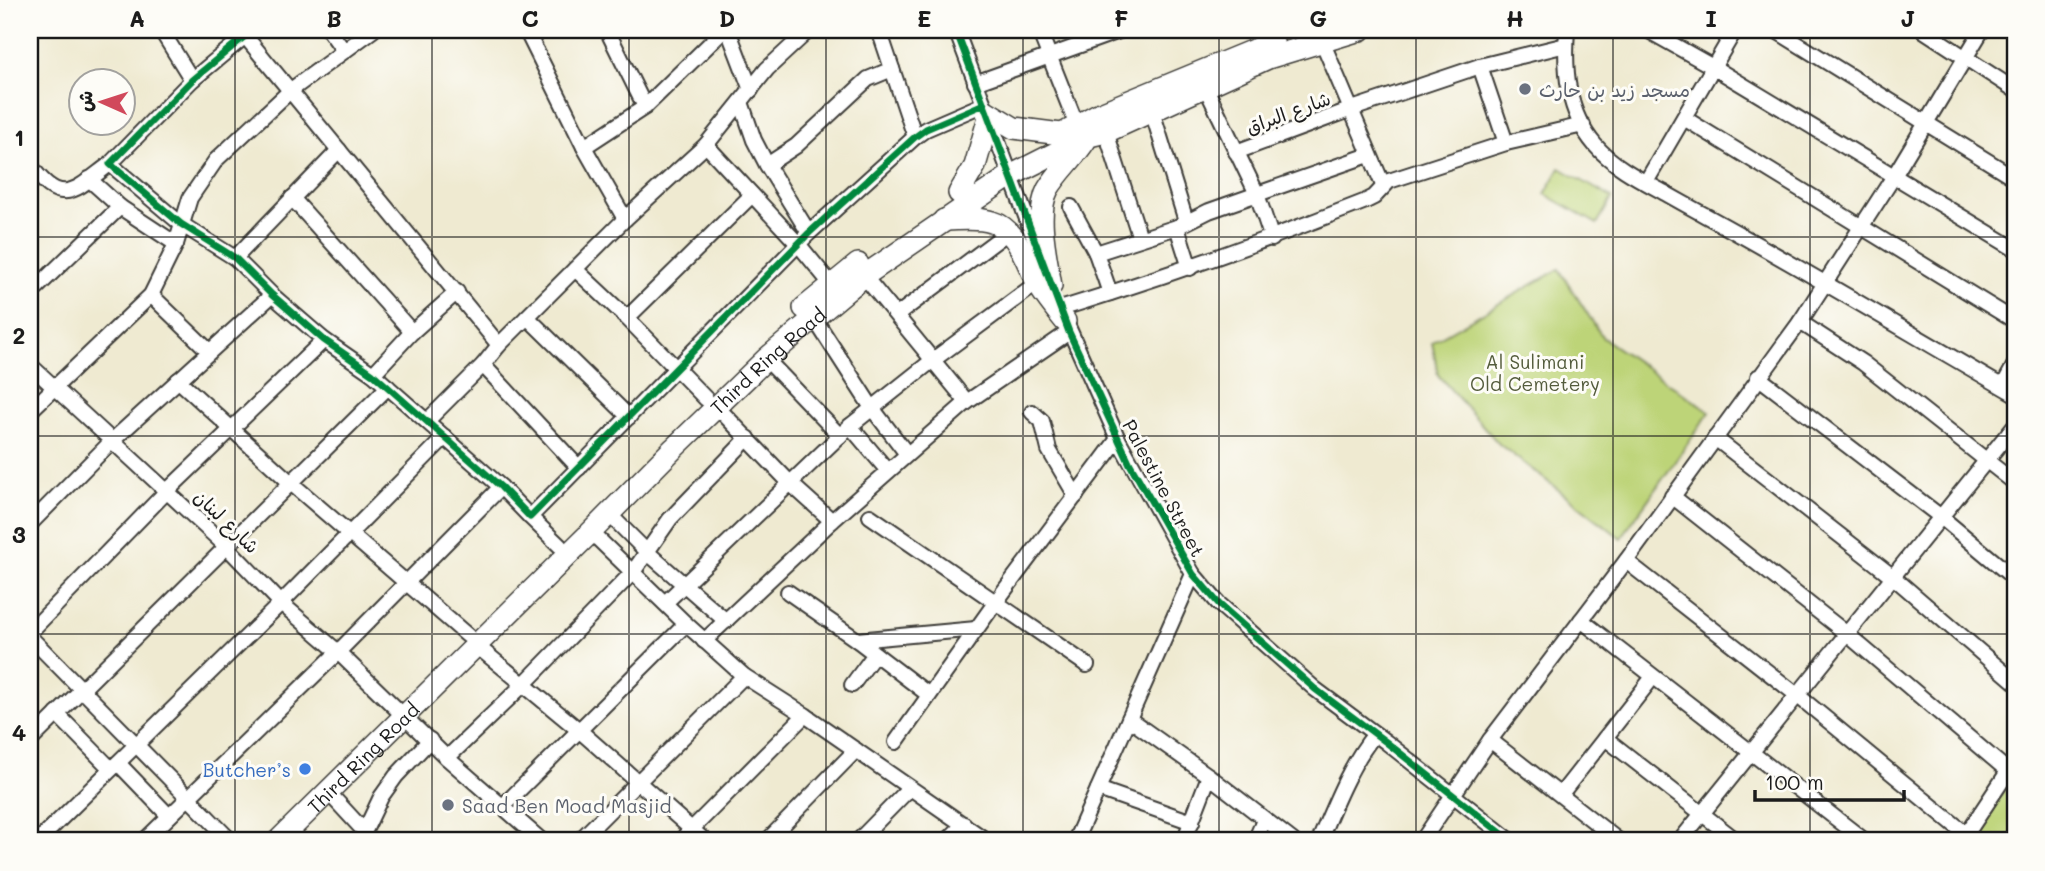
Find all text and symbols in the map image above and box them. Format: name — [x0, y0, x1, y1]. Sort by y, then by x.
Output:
text: A — [129, 3, 145, 33]
text: B — [326, 3, 342, 33]
text: C — [521, 3, 539, 33]
text: D — [719, 3, 735, 33]
text: E — [917, 3, 931, 33]
text: F — [1114, 3, 1128, 33]
text: G — [1309, 3, 1327, 33]
text: H — [1506, 3, 1524, 33]
text: I — [1705, 3, 1717, 33]
text: J — [1900, 3, 1916, 33]
north arrow — [66, 66, 136, 136]
place label: مسجد زيد بن حارث — [1539, 77, 1690, 102]
marker: مسجد زيد بن حارث — [1517, 81, 1533, 97]
street label: شارع البراق — [1242, 85, 1334, 141]
text: ش — [71, 90, 98, 112]
text: 1 — [14, 122, 24, 152]
street label: Third Ring Road — [704, 301, 830, 419]
text: 2 — [13, 320, 25, 350]
park label: Al Sulimani Old Cemetery — [1470, 349, 1600, 396]
street label: Palestine Street — [1117, 415, 1211, 561]
street label: شارع لبنان — [188, 484, 265, 560]
text: 3 — [12, 519, 26, 549]
street label: Third Ring Road — [301, 697, 424, 818]
text: 4 — [12, 717, 26, 747]
place label: Butcher’s — [203, 757, 291, 782]
scale bar — [1755, 759, 1903, 803]
marker: Butcher’s — [297, 761, 313, 777]
text: 100 m — [1765, 768, 1824, 795]
place label: Saad Ben Moad Masjid — [462, 793, 672, 818]
marker: Saad Ben Moad Masjid — [440, 797, 456, 813]

